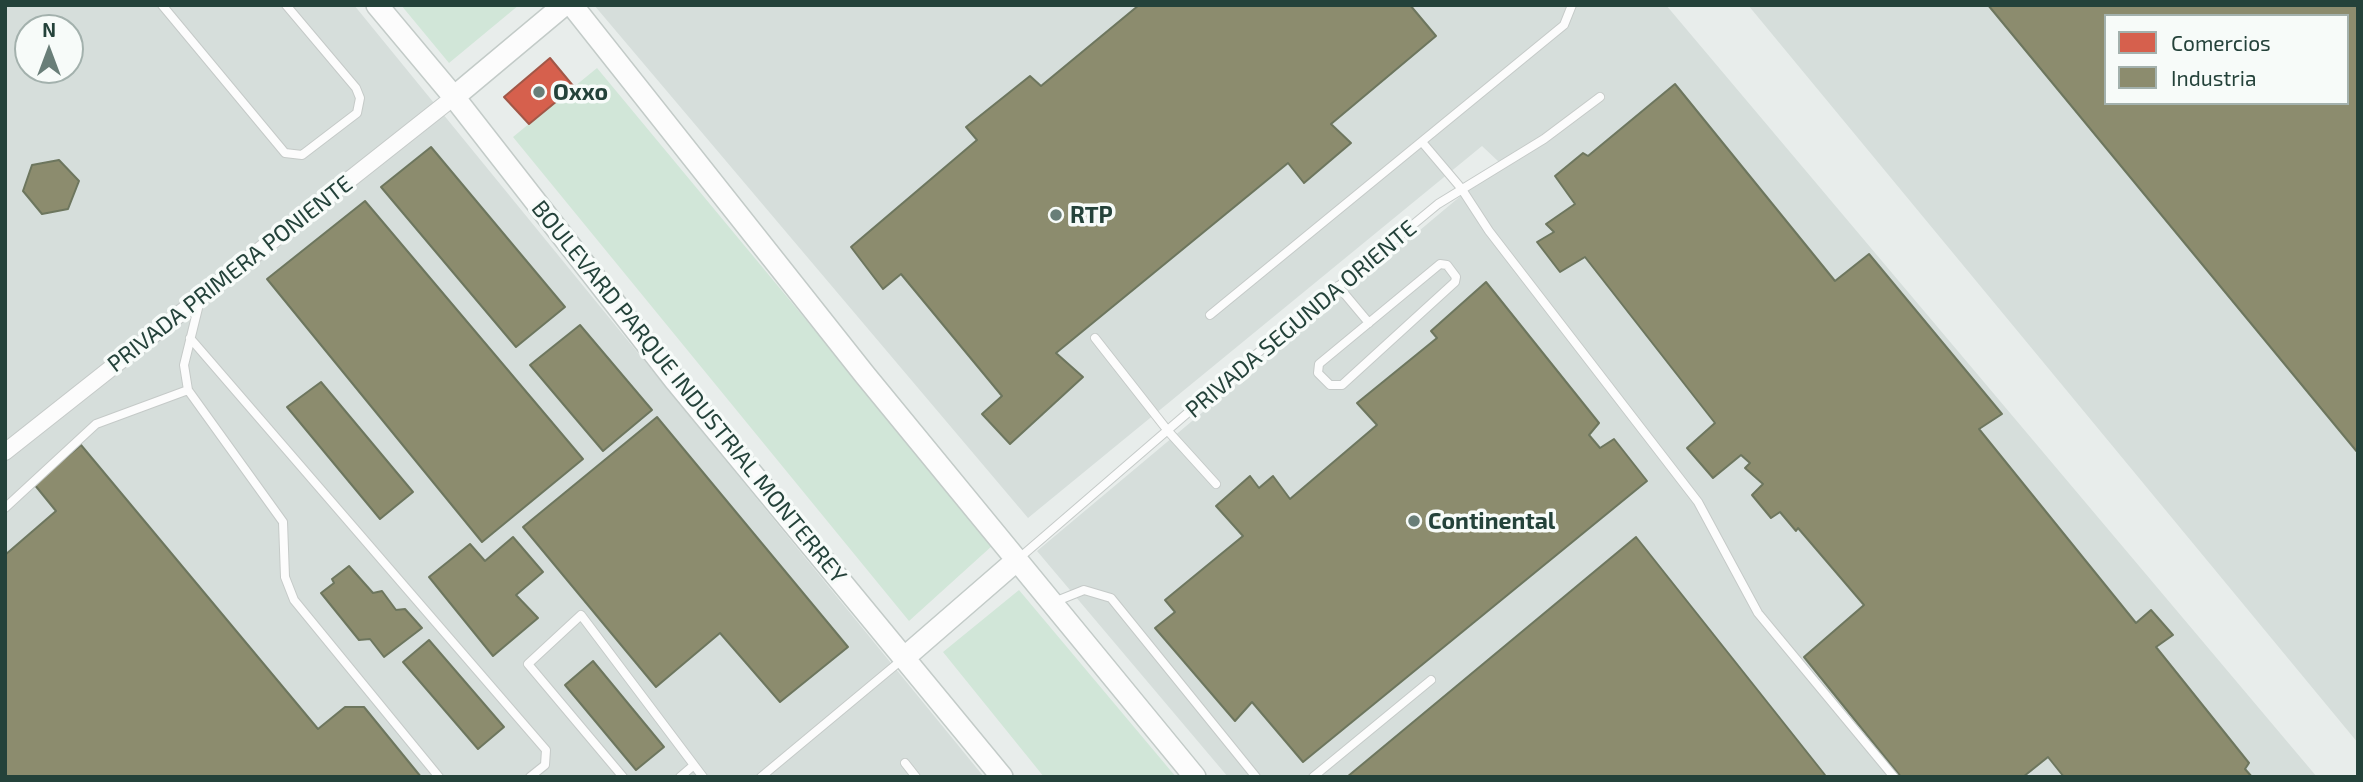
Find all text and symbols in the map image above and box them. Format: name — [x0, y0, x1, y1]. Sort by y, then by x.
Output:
north arrow — [14, 14, 84, 84]
legend — [2104, 14, 2349, 105]
text: N — [42, 18, 56, 41]
text: Comercios — [2171, 30, 2271, 55]
text: Industria — [2171, 65, 2257, 90]
place label: Oxxo — [553, 78, 608, 106]
marker: Oxxo — [531, 84, 547, 100]
street label: PRIVADA PRIMERA PONIENTE — [102, 170, 358, 378]
street label: BOULEVARD PARQUE INDUSTRIAL MONTERREY — [526, 195, 852, 589]
place label: RTP — [1070, 201, 1113, 229]
marker: RTP — [1048, 207, 1064, 223]
street label: PRIVADA SEGUNDA ORIENTE — [1180, 214, 1422, 424]
place label: Continental — [1428, 507, 1555, 535]
marker: Continental — [1406, 513, 1422, 529]

